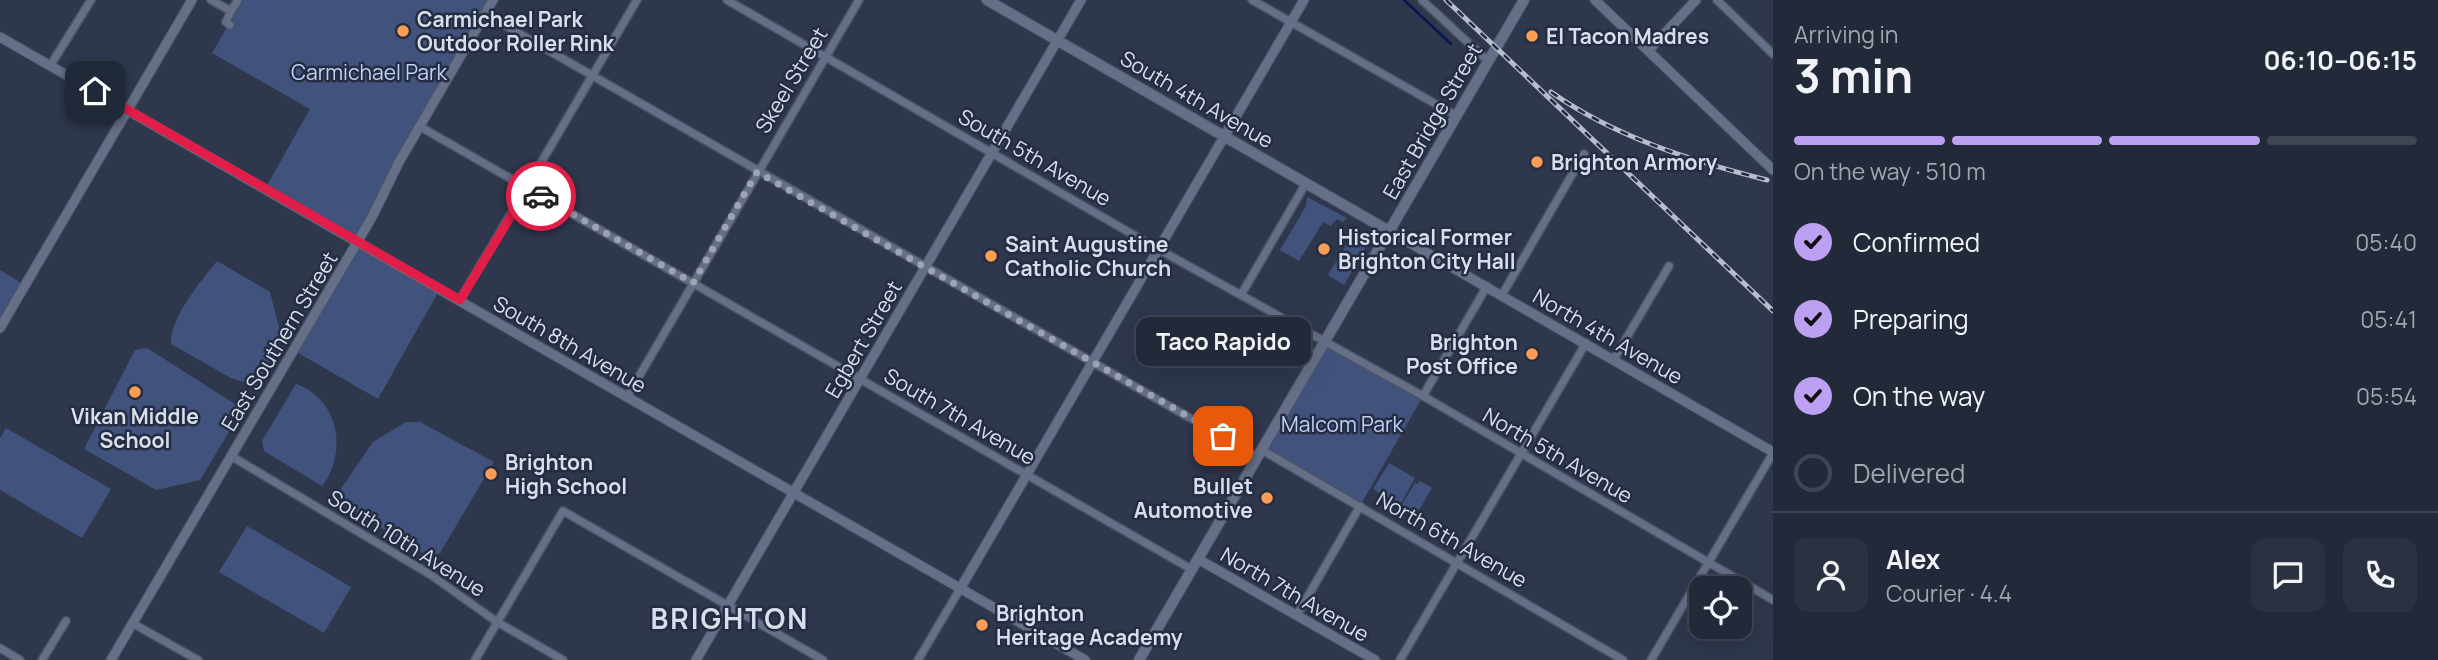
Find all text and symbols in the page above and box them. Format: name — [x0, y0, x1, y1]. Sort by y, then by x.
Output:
place label: Carmichael Park Outdoor Roller Rink — [417, 5, 615, 57]
text: Arriving in — [1794, 18, 1899, 50]
street label: Skeel Street — [748, 22, 834, 138]
place label: El Tacon Madres — [1546, 22, 1709, 50]
marker: Carmichael Park Outdoor Roller Rink — [395, 23, 411, 39]
marker: El Tacon Madres — [1524, 28, 1540, 44]
street label: East Bridge Street — [1376, 38, 1488, 204]
text: 06:10–06:15 — [2263, 42, 2417, 78]
street label: South 4th Avenue — [1115, 44, 1279, 154]
text: 3 min — [1794, 44, 1913, 107]
park label: Carmichael Park — [291, 58, 448, 86]
pin — [65, 61, 125, 121]
icon: home — [76, 72, 114, 110]
street label: South 5th Avenue — [954, 102, 1116, 212]
place label: Brighton Armory — [1551, 148, 1718, 176]
marker: Brighton Armory — [1529, 154, 1545, 170]
text: On the way · 510 m — [1794, 155, 1986, 187]
courier — [506, 161, 576, 231]
icon: car — [522, 177, 560, 215]
place label: Historical Former Brighton City Hall — [1338, 223, 1516, 275]
icon: check — [1794, 223, 1832, 261]
text: Confirmed — [1853, 224, 1980, 260]
text: 05:40 — [2355, 226, 2417, 258]
place label: Saint Augustine Catholic Church — [1005, 230, 1171, 282]
marker: Historical Former Brighton City Hall — [1316, 241, 1332, 257]
street label: East Southern Street — [214, 246, 344, 436]
marker: Saint Augustine Catholic Church — [983, 248, 999, 264]
street label: Egbert Street — [818, 275, 908, 403]
street label: North 4th Avenue — [1528, 282, 1688, 390]
street label: South 8th Avenue — [488, 289, 652, 399]
icon: check — [1794, 300, 1832, 338]
text: Preparing — [1853, 301, 1969, 337]
text: 05:41 — [2360, 303, 2417, 335]
callout: Taco Rapido — [1136, 317, 1310, 366]
text: Taco Rapido — [1156, 325, 1291, 357]
place label: Brighton Post Office — [1406, 328, 1518, 380]
marker: Brighton Post Office — [1524, 346, 1540, 362]
street label: South 7th Avenue — [879, 361, 1041, 471]
icon: check — [1794, 377, 1832, 415]
text: On the way — [1853, 378, 1985, 414]
text: 05:54 — [2356, 380, 2417, 412]
marker: Vikan Middle School — [127, 384, 143, 400]
street label: North 5th Avenue — [1478, 401, 1638, 509]
place label: Vikan Middle School — [71, 402, 199, 454]
pin — [1193, 406, 1253, 466]
park label: Malcom Park — [1281, 410, 1403, 438]
icon: bag — [1204, 417, 1242, 455]
place label: Brighton High School — [505, 448, 627, 500]
text: Delivered — [1853, 455, 1965, 491]
marker: Brighton High School — [483, 466, 499, 482]
place label: Bullet Automotive — [1134, 472, 1253, 524]
street label: South 10th Avenue — [323, 483, 491, 603]
street label: North 6th Avenue — [1372, 485, 1532, 593]
marker: Bullet Automotive — [1259, 490, 1275, 506]
button: person — [1794, 538, 1868, 612]
button: chat — [2251, 538, 2325, 612]
button: phone — [2343, 538, 2417, 612]
street label: North 7th Avenue — [1216, 540, 1374, 648]
text: Alex — [1886, 541, 1940, 577]
map controls — [1689, 576, 1752, 639]
button: locate — [1689, 576, 1752, 639]
text: Courier · 4.4 — [1886, 577, 2012, 609]
district label: BRIGHTON — [651, 599, 809, 637]
place label: Brighton Heritage Academy — [996, 599, 1183, 651]
marker: Brighton Heritage Academy — [974, 617, 990, 633]

